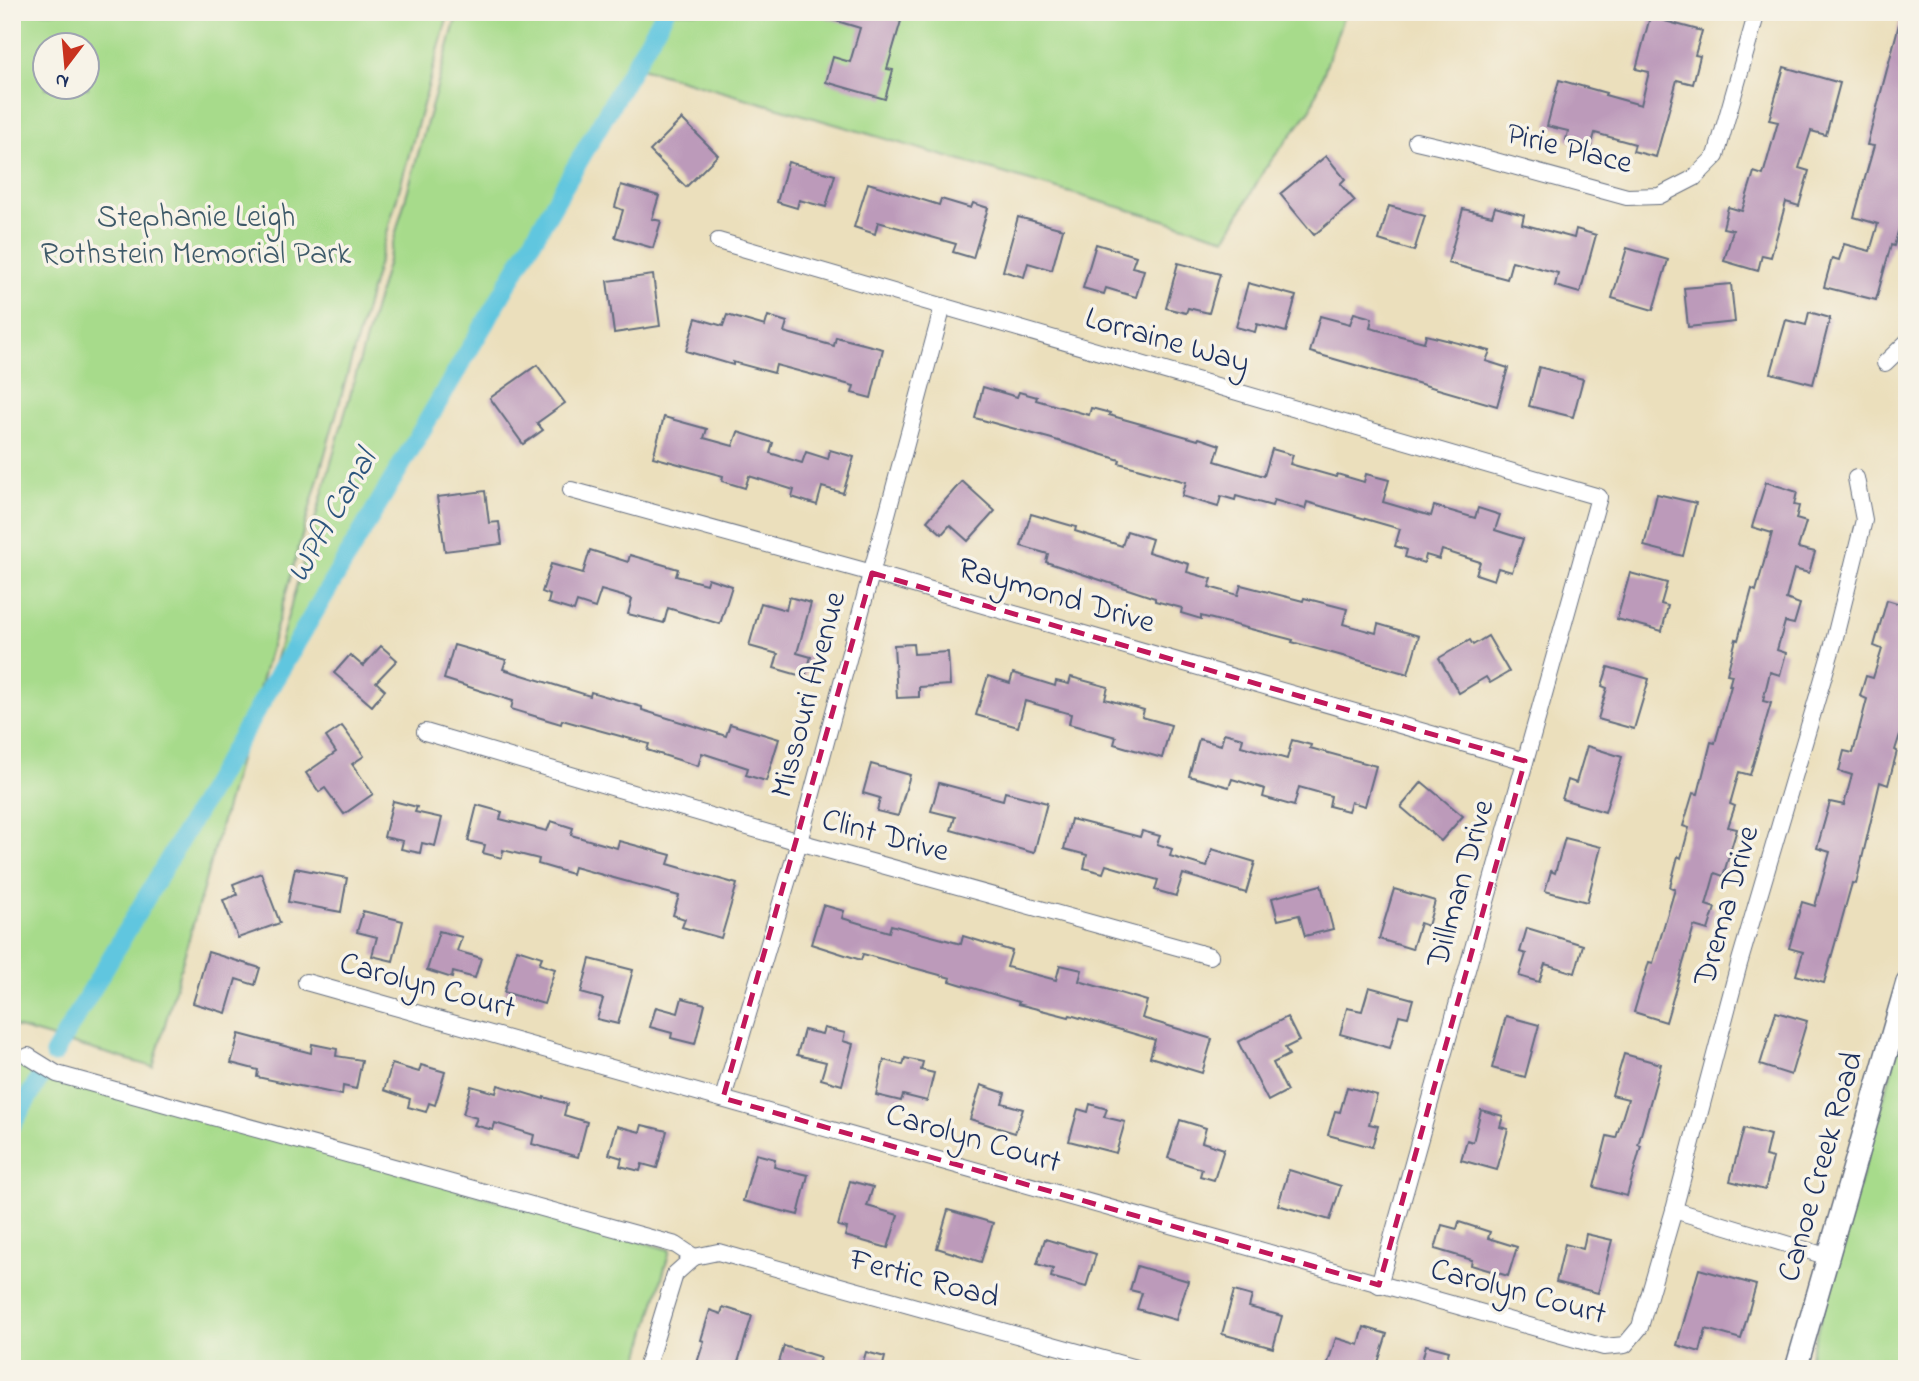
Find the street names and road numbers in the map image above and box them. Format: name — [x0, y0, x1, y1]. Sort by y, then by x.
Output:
street label: Pirie Place — [1501, 112, 1638, 188]
street label: Lorraine Way — [1079, 296, 1255, 388]
street label: Raymond Drive — [952, 546, 1161, 648]
street label: Missouri Avenue — [760, 586, 860, 803]
street label: Dillman Drive — [1415, 794, 1509, 974]
street label: Clint Drive — [816, 797, 955, 877]
street label: Drema Drive — [1682, 820, 1773, 993]
street label: Carolyn Court — [334, 941, 520, 1033]
street label: Canoe Creek Road — [1767, 1046, 1877, 1288]
street label: Carolyn Court — [880, 1093, 1066, 1188]
street label: Fertic Road — [843, 1237, 1004, 1323]
street label: Carolyn Court — [1425, 1247, 1611, 1339]

